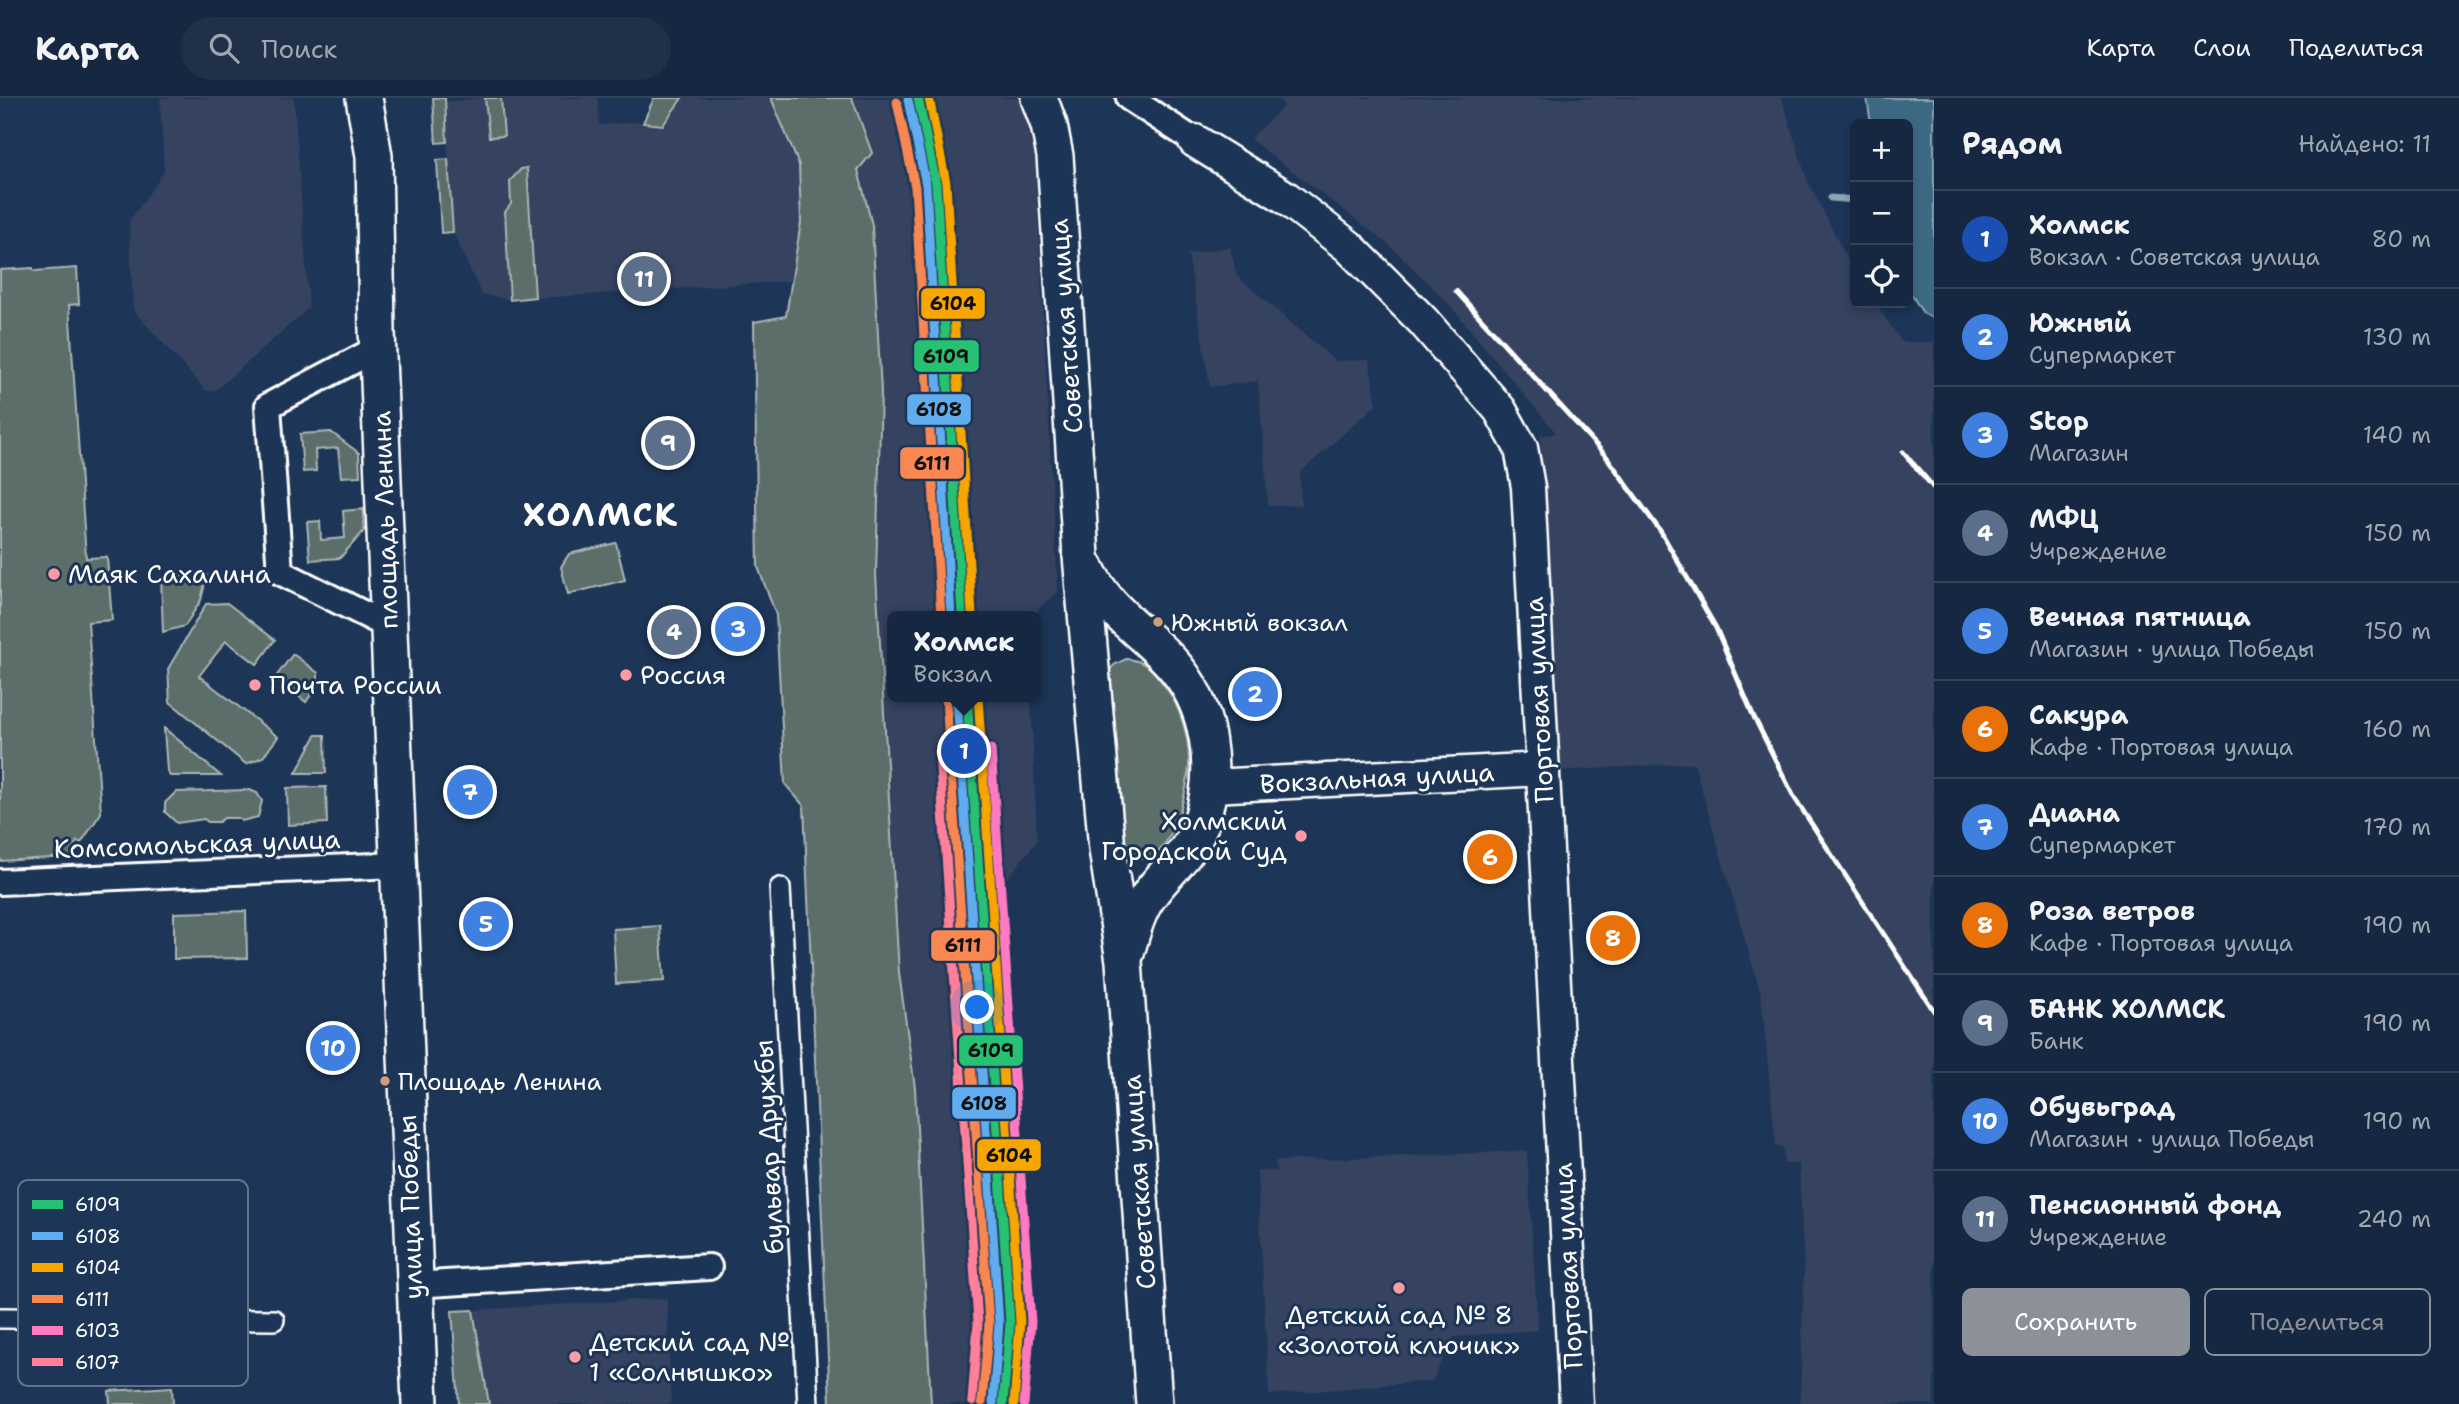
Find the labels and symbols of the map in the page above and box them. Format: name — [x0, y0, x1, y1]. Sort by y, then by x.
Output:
street label: Советская улица — [1041, 218, 1090, 435]
pin: 11 — [621, 253, 667, 305]
line badge: 6104 — [920, 287, 986, 320]
text: 6104 — [930, 291, 977, 316]
line badge: 6109 — [913, 339, 980, 373]
text: 6109 — [923, 344, 969, 369]
line badge: 6108 — [906, 393, 972, 426]
text: 6108 — [916, 397, 962, 422]
street label: площадь Ленина — [363, 410, 406, 630]
pin: 9 — [645, 417, 691, 469]
line badge: 6111 — [899, 446, 965, 480]
text: 6111 — [914, 451, 950, 476]
district label: ХОЛМСК — [523, 492, 679, 537]
place label: Маяк Сахалина — [68, 556, 271, 591]
marker: Маяк Сахалина — [46, 566, 62, 582]
street label: Портовая улица — [1516, 596, 1561, 804]
pin: 3 — [715, 603, 761, 655]
pin: 4 — [651, 606, 697, 658]
place label: Южный вокзал — [1171, 607, 1348, 639]
marker: Южный вокзал — [1151, 615, 1165, 629]
place label: Россия — [640, 657, 726, 692]
place label: Почта России — [269, 667, 442, 702]
marker: Россия — [618, 667, 634, 683]
pin: 2 — [1232, 668, 1278, 720]
marker: Почта России — [247, 677, 263, 693]
pin: 1 — [941, 725, 987, 777]
street label: Вокзальная улица — [1259, 754, 1495, 801]
pin: 7 — [447, 766, 493, 818]
place label: Холмский Городской Суд — [1101, 803, 1288, 868]
street label: Комсомольская улица — [53, 821, 341, 866]
marker: Холмский Городской Суд — [1293, 828, 1309, 844]
pin: 6 — [1467, 831, 1513, 883]
pin: 5 — [463, 898, 509, 950]
pin: 8 — [1590, 912, 1636, 964]
line badge: 6111 — [930, 929, 996, 962]
text: 6111 — [945, 933, 981, 958]
your location — [960, 990, 994, 1024]
pin: 10 — [310, 1022, 356, 1074]
line badge: 6109 — [958, 1034, 1024, 1067]
text: 6109 — [968, 1038, 1014, 1063]
street label: бульвар Дружбы — [745, 1039, 792, 1255]
place label: Площадь Ленина — [398, 1066, 602, 1098]
marker: Площадь Ленина — [378, 1074, 392, 1088]
street label: Советская улица — [1114, 1074, 1163, 1291]
line badge: 6108 — [951, 1086, 1017, 1120]
text: 6108 — [961, 1091, 1007, 1116]
street label: улица Победы — [389, 1114, 430, 1300]
line badge: 6104 — [976, 1138, 1042, 1172]
text: 6104 — [986, 1143, 1033, 1168]
street label: Портовая улица — [1545, 1162, 1590, 1370]
legend — [18, 1180, 248, 1386]
text: 6109 — [75, 1192, 120, 1217]
text: 6108 — [75, 1224, 121, 1249]
text: 6104 — [75, 1255, 120, 1280]
marker: Детский сад № 8 «Золотой ключик» — [1391, 1280, 1407, 1296]
text: 6111 — [75, 1287, 109, 1312]
place label: Детский сад № 8 «Золотой ключик» — [1278, 1297, 1520, 1362]
text: 6103 — [75, 1318, 120, 1343]
place label: Детский сад № 1 «Солнышко» — [589, 1324, 790, 1389]
marker: Детский сад № 1 «Солнышко» — [567, 1349, 583, 1365]
text: 6107 — [75, 1350, 120, 1375]

